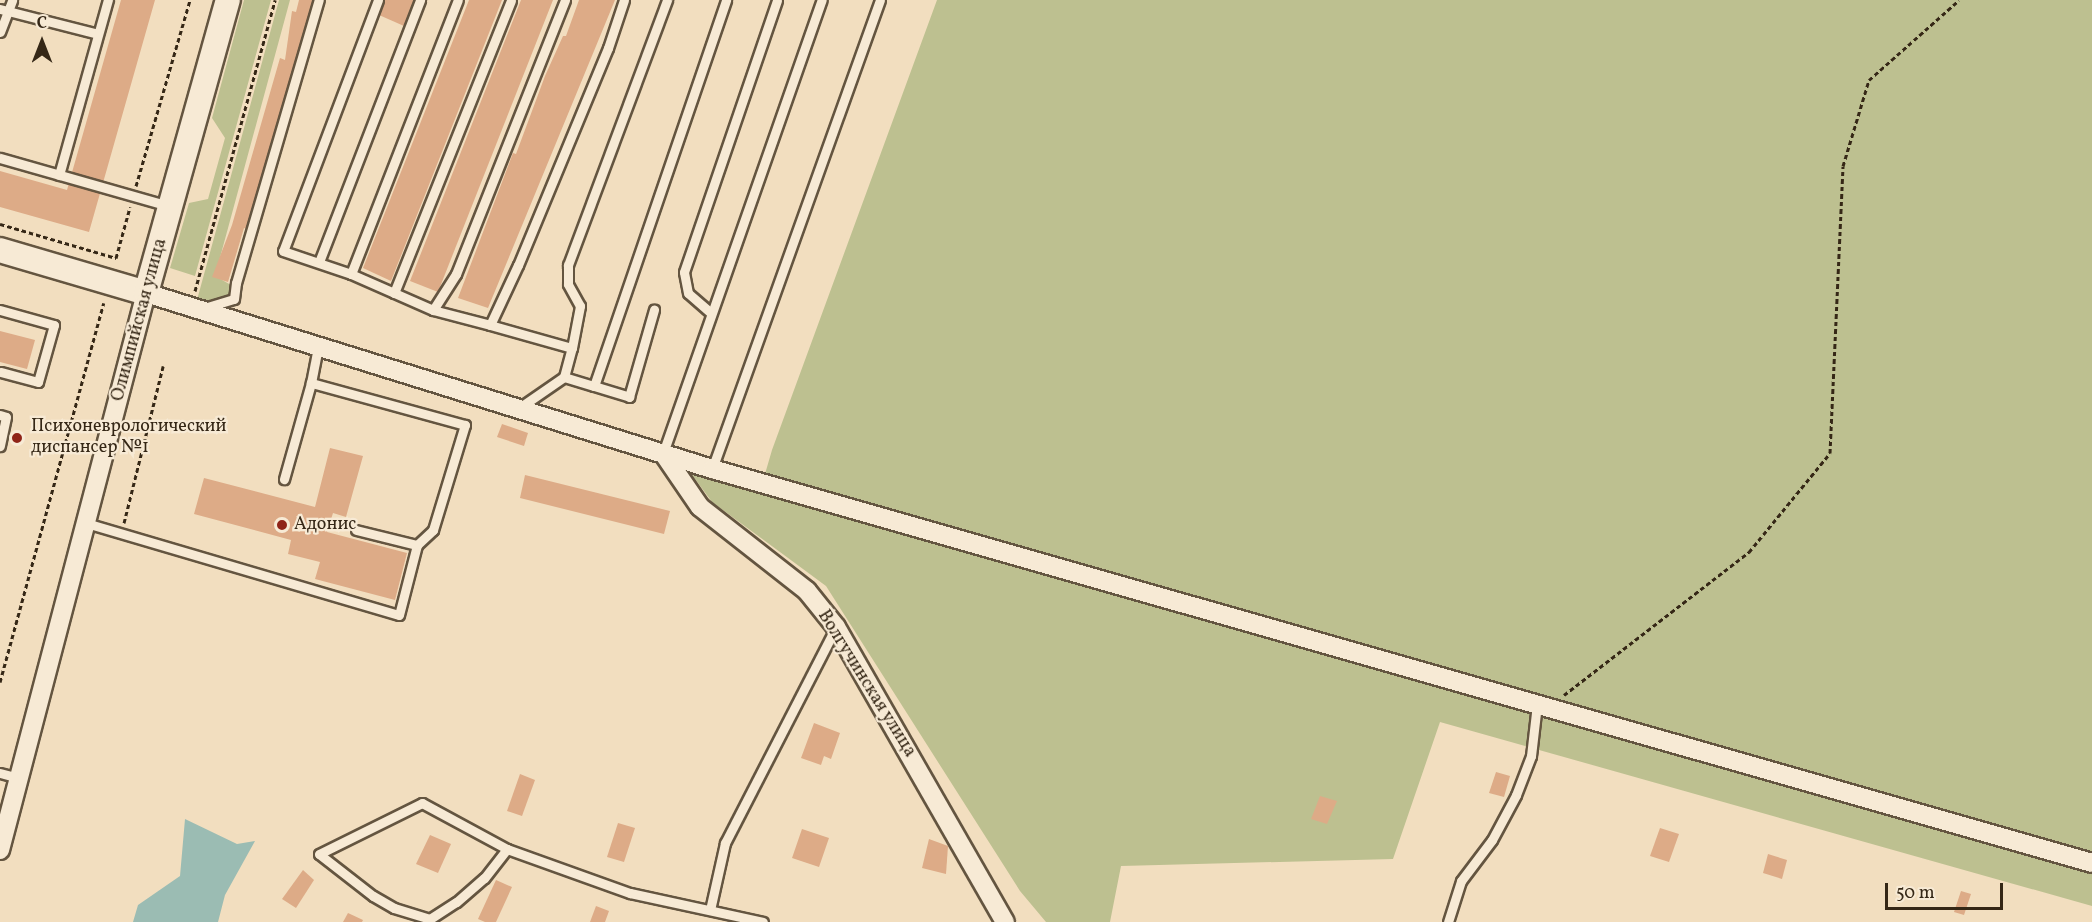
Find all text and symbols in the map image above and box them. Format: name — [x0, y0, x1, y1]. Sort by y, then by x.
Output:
north arrow — [12, 12, 72, 72]
text: С — [37, 13, 47, 35]
street label: Олимпийская улица — [108, 236, 172, 404]
place label: Психоневрологический диспансер №1 — [31, 417, 226, 460]
marker: Психоневрологический диспансер №1 — [8, 429, 26, 447]
place label: Адонис — [294, 514, 356, 536]
marker: Адонис — [275, 518, 289, 532]
street label: Волгучинская улица — [812, 606, 920, 762]
scale bar — [1888, 871, 2006, 909]
text: 50 m — [1896, 881, 1935, 906]

